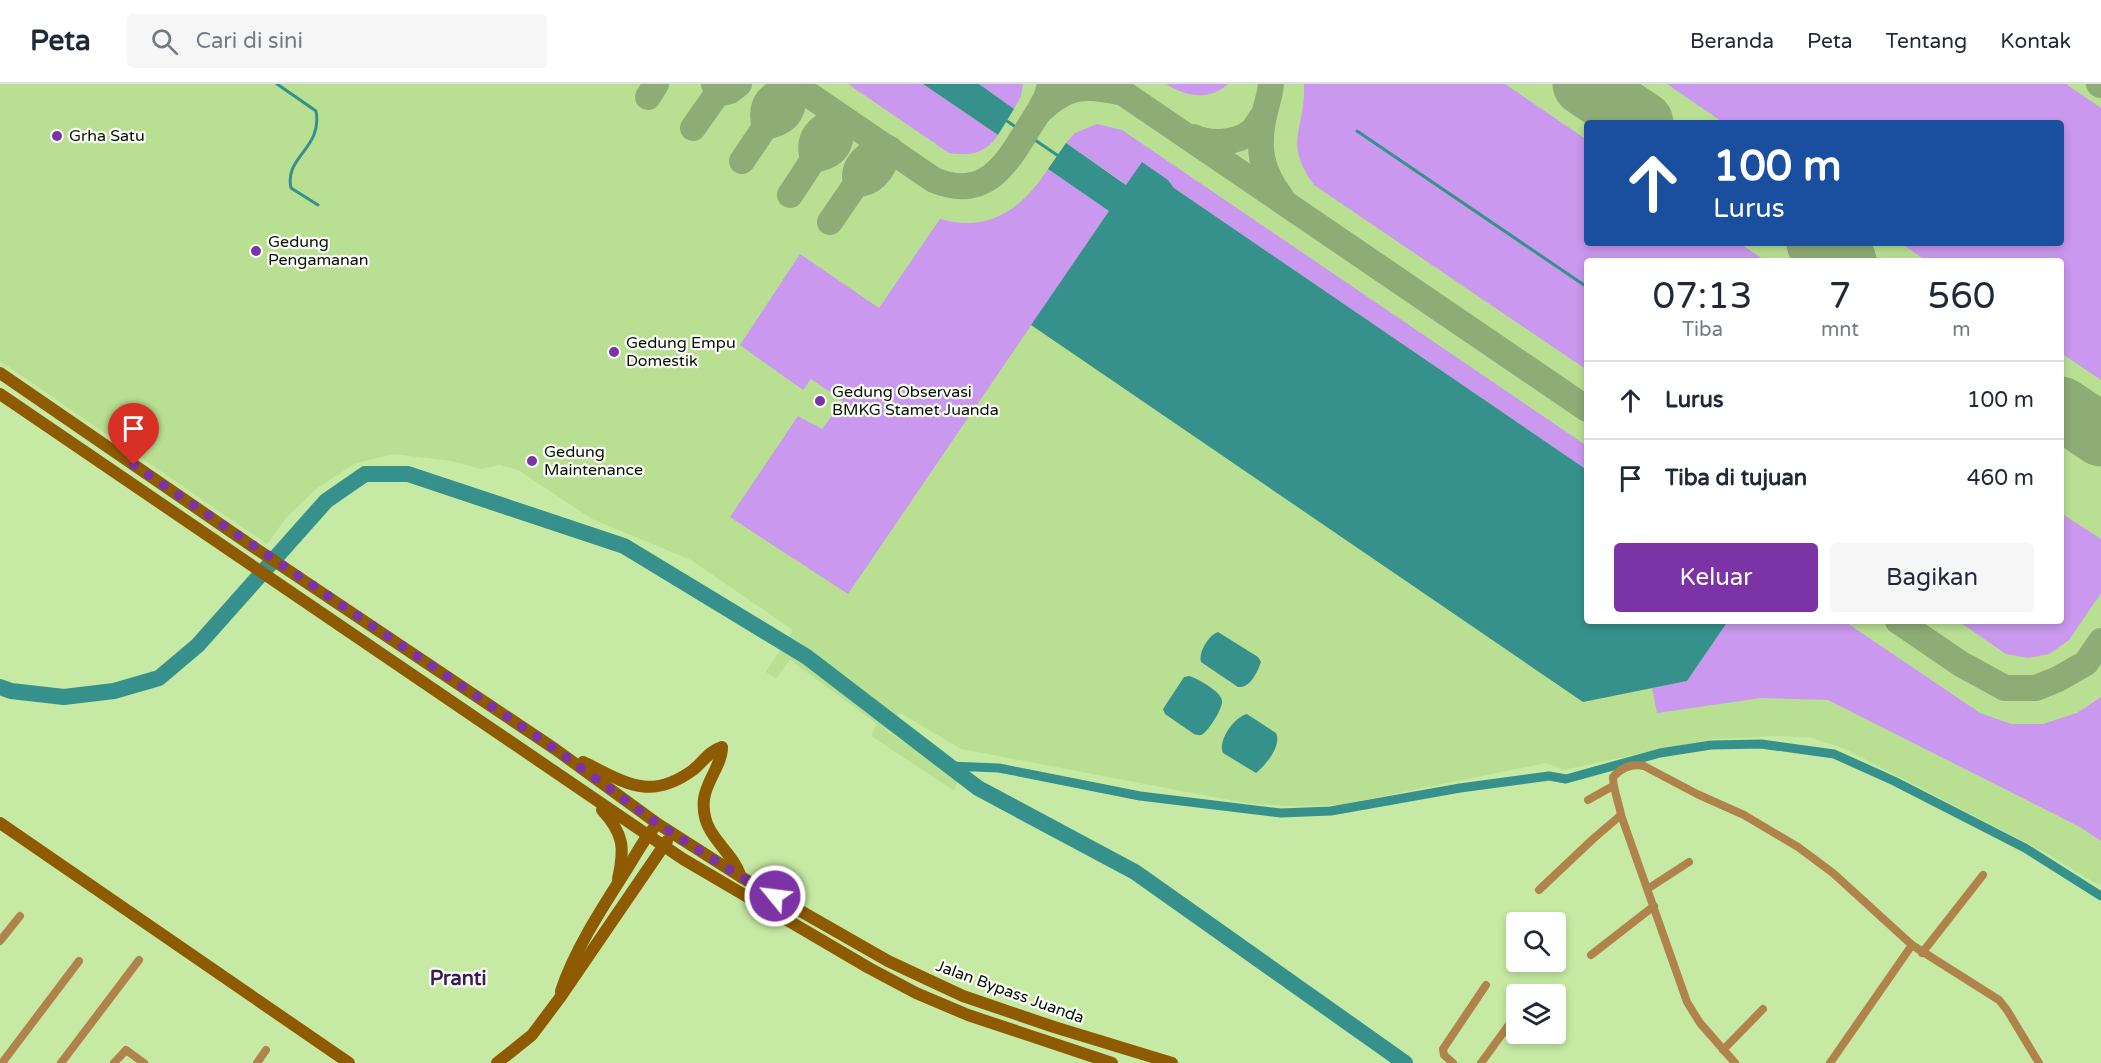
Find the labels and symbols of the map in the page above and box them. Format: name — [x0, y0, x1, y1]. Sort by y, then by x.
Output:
place label: Grha Satu — [69, 126, 145, 146]
marker: Grha Satu — [50, 129, 64, 143]
place label: Gedung Pengamanan — [268, 232, 369, 270]
marker: Gedung Pengamanan — [249, 244, 263, 258]
place label: Gedung Empu Domestik — [626, 333, 736, 371]
marker: Gedung Empu Domestik — [607, 345, 621, 359]
place label: Gedung Observasi BMKG Stamet Juanda — [832, 382, 999, 420]
marker: Gedung Observasi BMKG Stamet Juanda — [813, 394, 827, 408]
pin — [108, 403, 159, 465]
place label: Gedung Maintenance — [544, 442, 643, 480]
marker: Gedung Maintenance — [525, 454, 539, 468]
position arrow — [743, 864, 807, 928]
street label: Jalan Bypass Juanda — [933, 956, 1087, 1028]
district label: Pranti — [430, 967, 486, 991]

